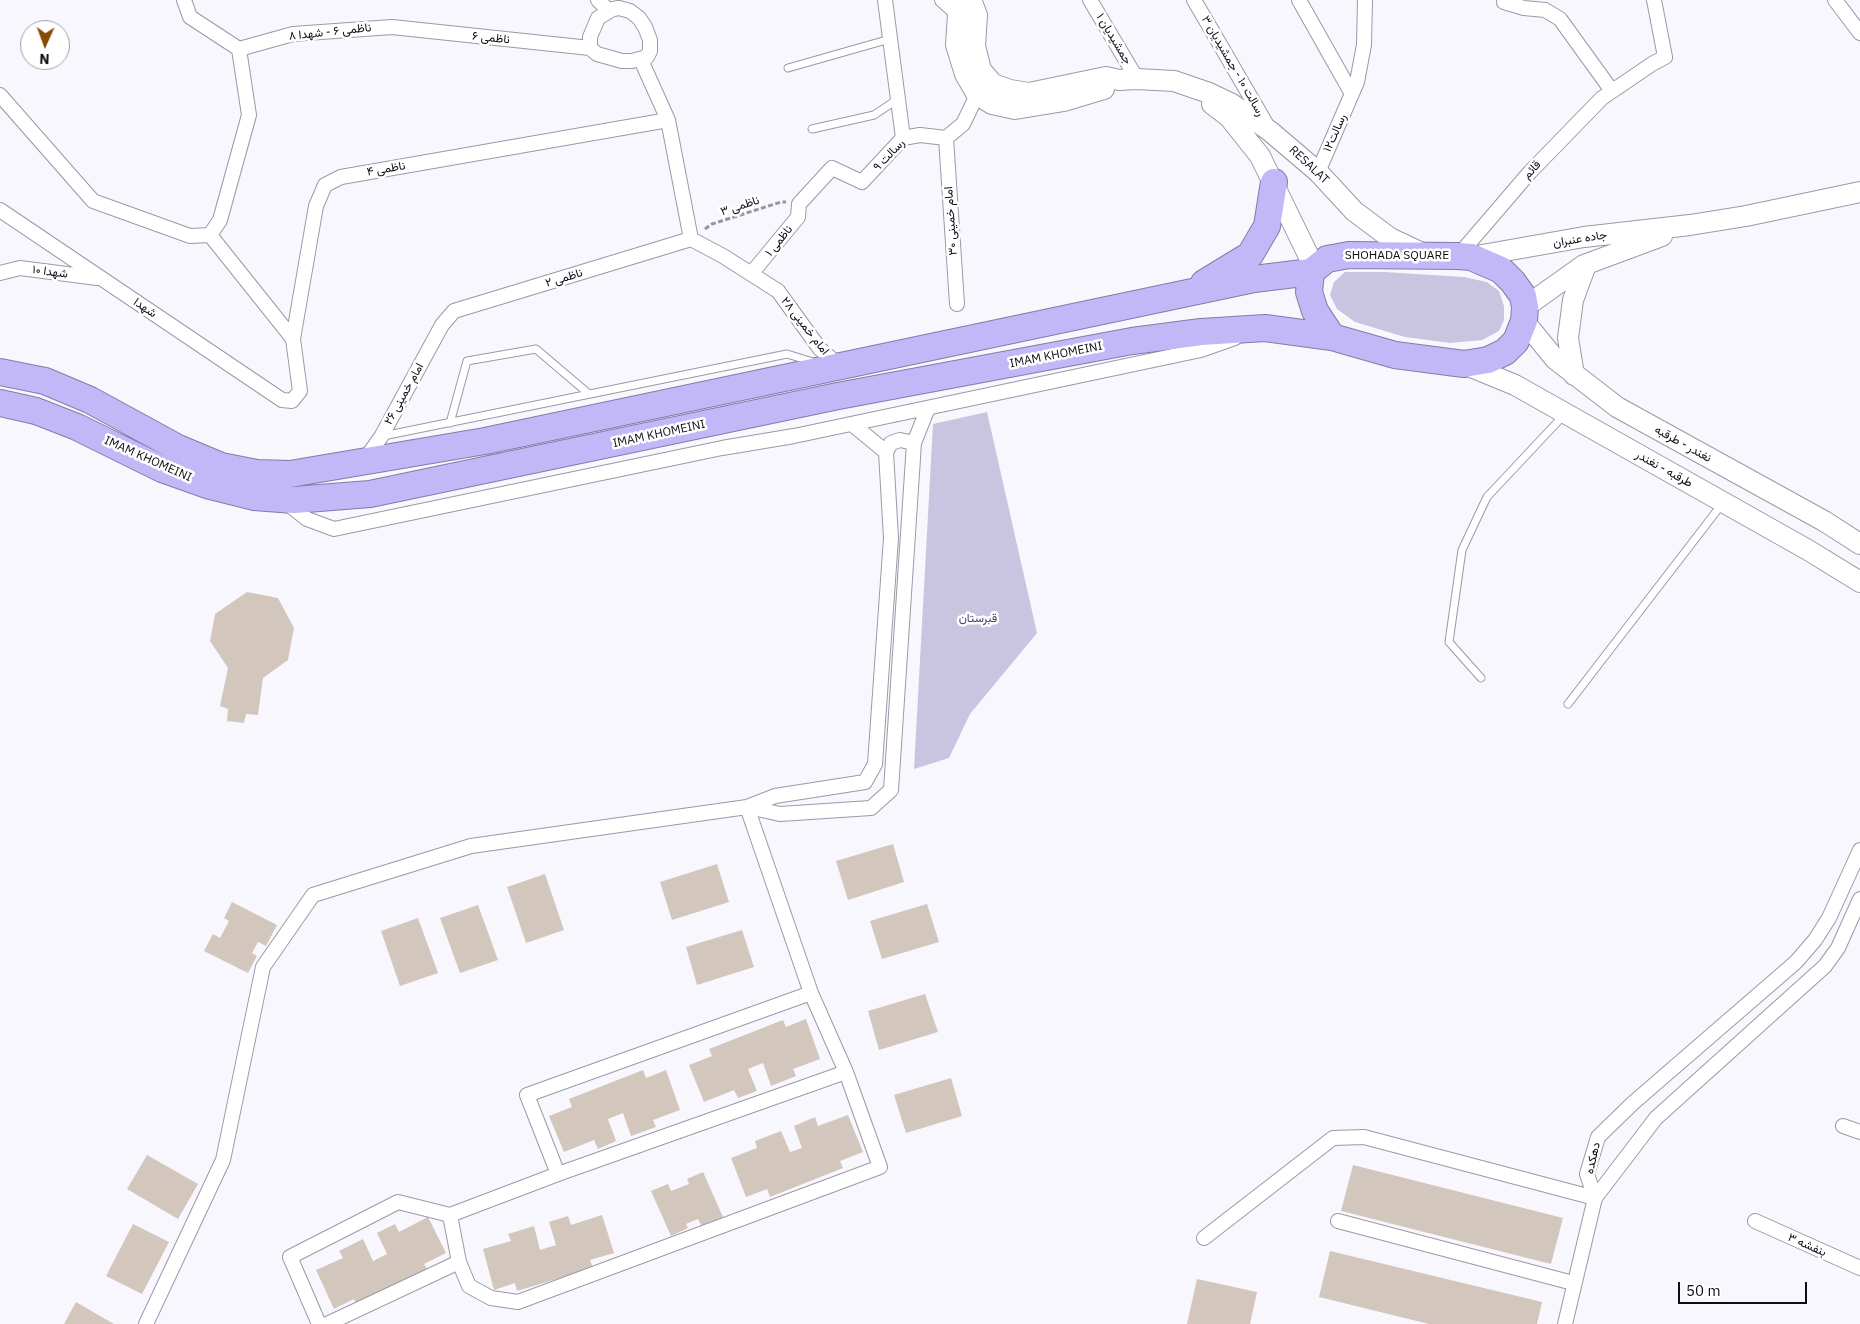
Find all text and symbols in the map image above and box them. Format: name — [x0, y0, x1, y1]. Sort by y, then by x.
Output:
street label: جمشیدیان ۱ — [1093, 11, 1135, 67]
street label: رسالت ۱۰ - جمشیدیان ۳ — [1198, 13, 1268, 119]
north arrow — [20, 20, 70, 70]
street label: ناظمی ۶ - شهدا ۸ — [288, 21, 372, 43]
street label: ناظمی ۶ — [471, 29, 511, 47]
text: N — [39, 50, 50, 68]
street label: رسالت۱۲ — [1320, 112, 1350, 154]
street label: رسالت ۹ — [870, 136, 908, 174]
street label: RESALAT — [1286, 143, 1332, 187]
street label: قائم — [1520, 158, 1544, 182]
street label: ناظمی ۴ — [366, 159, 406, 179]
street label: امام خمینی ۳۰ — [941, 186, 961, 256]
street label: ناظمی ۳ — [719, 193, 761, 219]
street label: ناظمی ۱ — [762, 223, 796, 259]
street label: جاده عنبران — [1552, 228, 1608, 250]
street label: SHOHADA SQUARE — [1345, 249, 1449, 263]
street label: شهدا ۱۰ — [31, 262, 69, 282]
street label: ناظمی ۲ — [544, 266, 584, 290]
street label: امام خمینی ۲۸ — [778, 294, 832, 358]
street label: شهدا — [131, 295, 159, 321]
street label: IMAM KHOMEINI — [1008, 339, 1104, 371]
street label: امام خمینی ۲۶ — [381, 361, 427, 427]
street label: IMAM KHOMEINI — [611, 417, 707, 451]
street label: نغندر - طرقبه — [1652, 422, 1714, 466]
street label: IMAM KHOMEINI — [102, 433, 194, 485]
street label: طرقبه - نغندر — [1633, 447, 1695, 491]
park label: قبرستان — [959, 612, 997, 626]
street label: دهکده — [1582, 1141, 1604, 1175]
street label: بنفشه ۳ — [1786, 1230, 1828, 1260]
scale bar — [1680, 1272, 1809, 1304]
text: 50 m — [1686, 1281, 1721, 1300]

